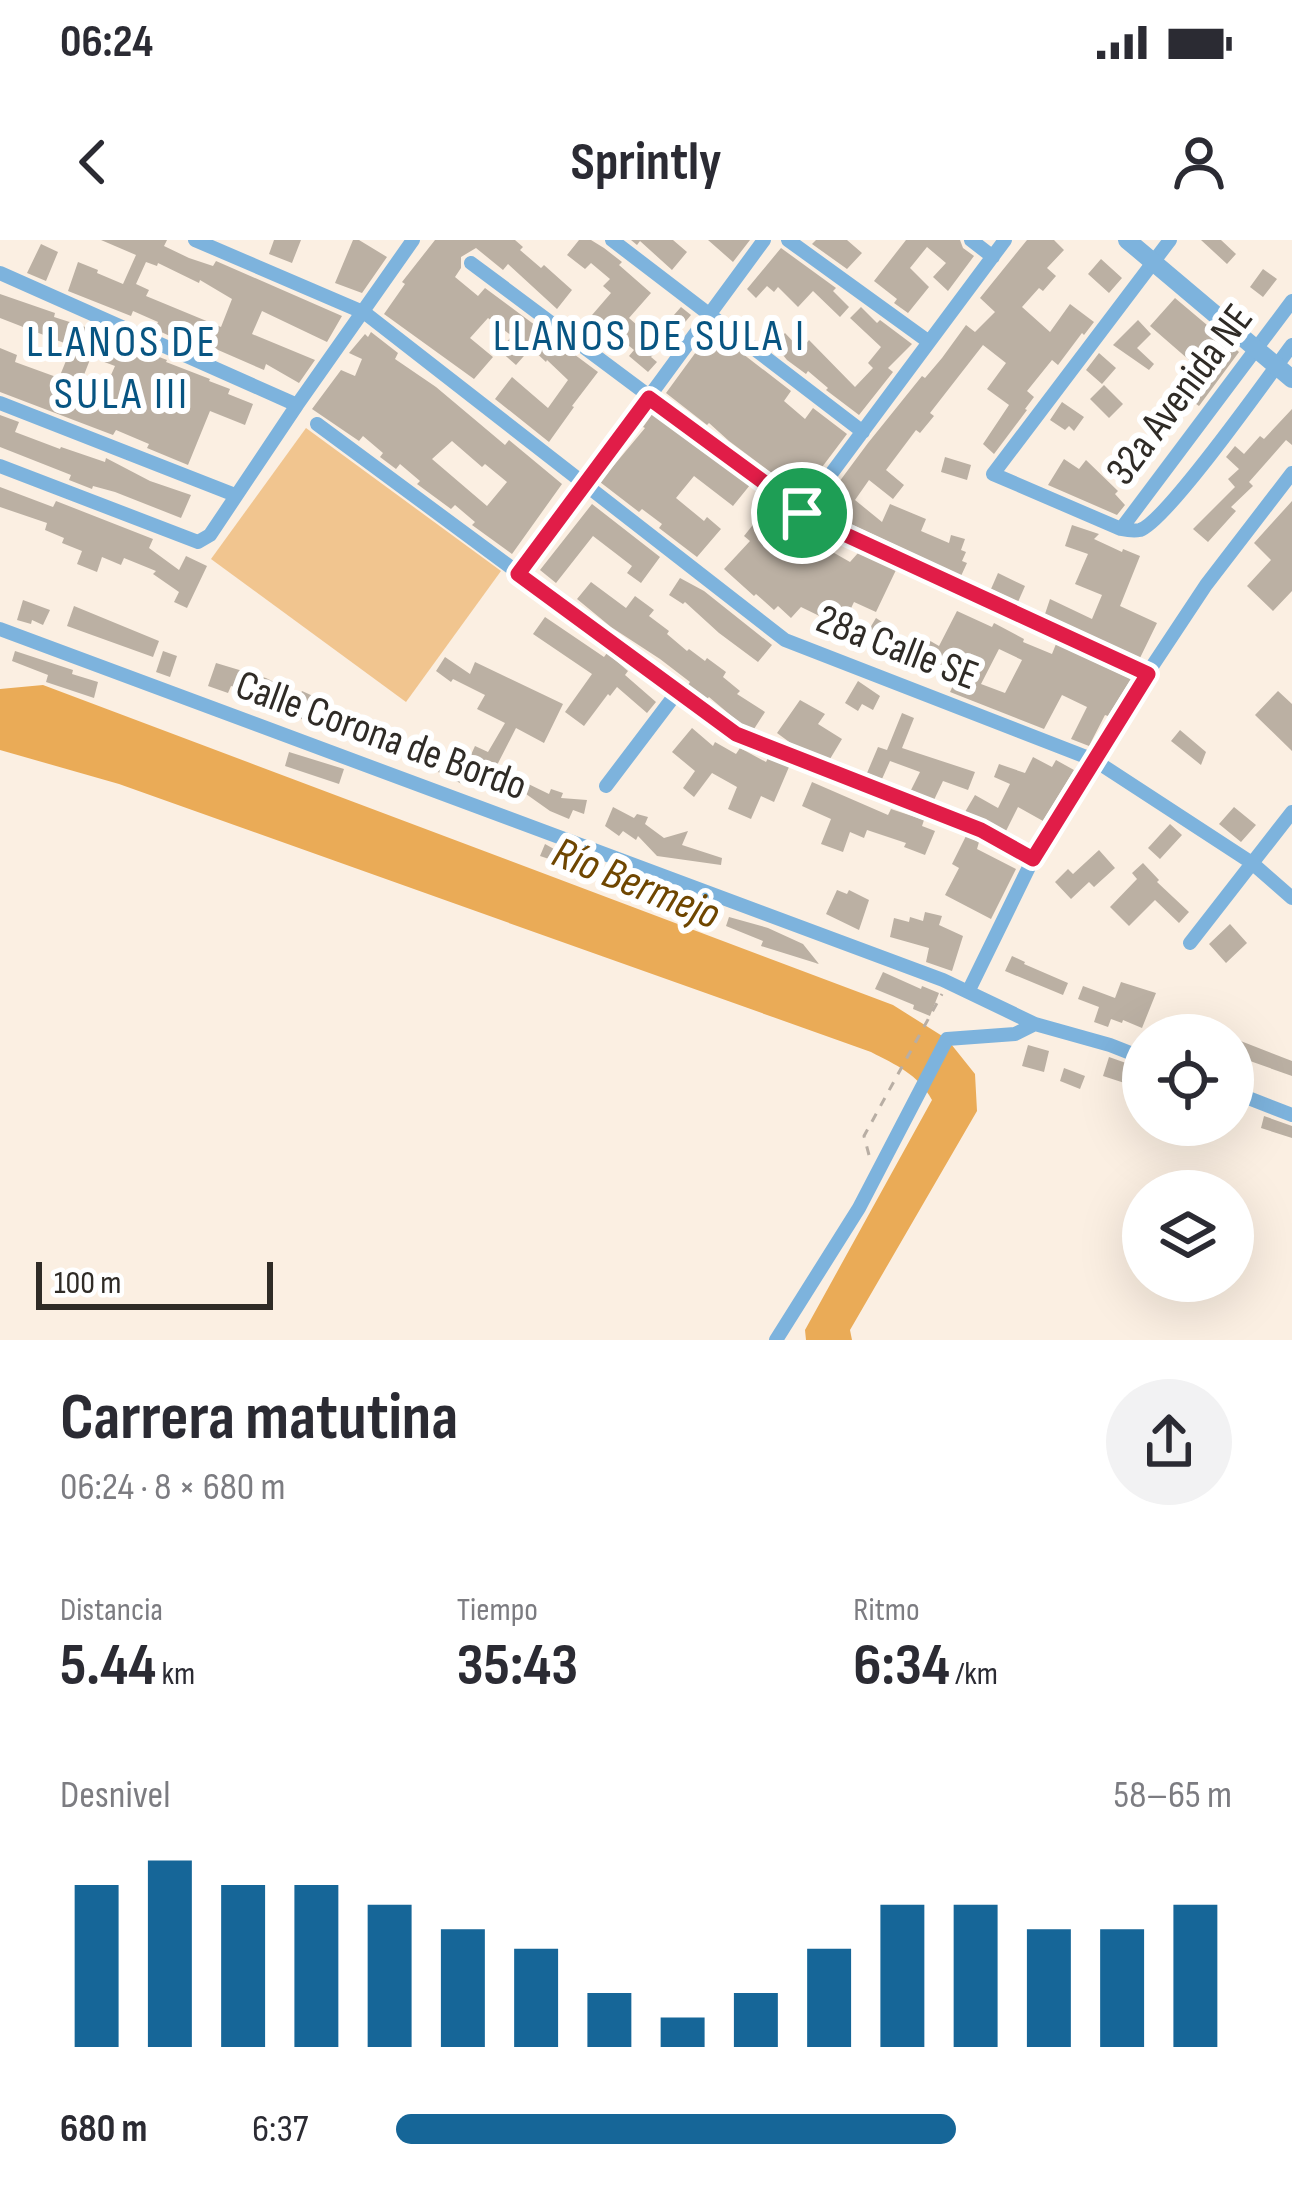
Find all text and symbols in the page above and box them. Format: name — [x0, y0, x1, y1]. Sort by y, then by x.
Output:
text: 06:24 — [60, 15, 153, 70]
icon: back — [60, 129, 126, 195]
icon: person — [1166, 129, 1232, 195]
text: Sprintly — [570, 130, 722, 195]
street label: 32a Avenida NE — [1096, 295, 1264, 495]
district label: LLANOS DE SULA I — [493, 309, 807, 364]
district label: LLANOS DE SULA III — [26, 315, 218, 422]
pin — [751, 462, 853, 564]
icon: arrive — [769, 480, 835, 546]
street label: 28a Calle SE — [809, 594, 985, 702]
street label: Calle Corona de Bordo — [229, 660, 533, 812]
water label: Río Bermejo — [544, 826, 728, 942]
map controls — [1122, 1014, 1254, 1302]
button: locate — [1122, 1014, 1254, 1146]
button: layers — [1122, 1170, 1254, 1302]
scale bar — [36, 1256, 273, 1309]
text: 100 m — [54, 1263, 121, 1303]
text: Carrera matutina — [60, 1379, 458, 1458]
button: share — [1106, 1379, 1232, 1505]
text: 06:24 · 8 × 680 m — [60, 1464, 286, 1511]
text: Distancia — [60, 1590, 163, 1630]
text: Tiempo — [457, 1590, 538, 1630]
text: Ritmo — [853, 1590, 920, 1630]
text: 5.44 — [60, 1630, 156, 1702]
text: 35:43 — [457, 1630, 578, 1702]
text: 6:34 — [853, 1630, 950, 1702]
text: km — [156, 1654, 195, 1694]
text: /km — [950, 1654, 998, 1694]
text: Desnivel — [60, 1772, 171, 1819]
text: 58–65 m — [1114, 1772, 1232, 1819]
text: 680 m — [60, 2106, 147, 2153]
text: 6:37 — [252, 2106, 308, 2153]

